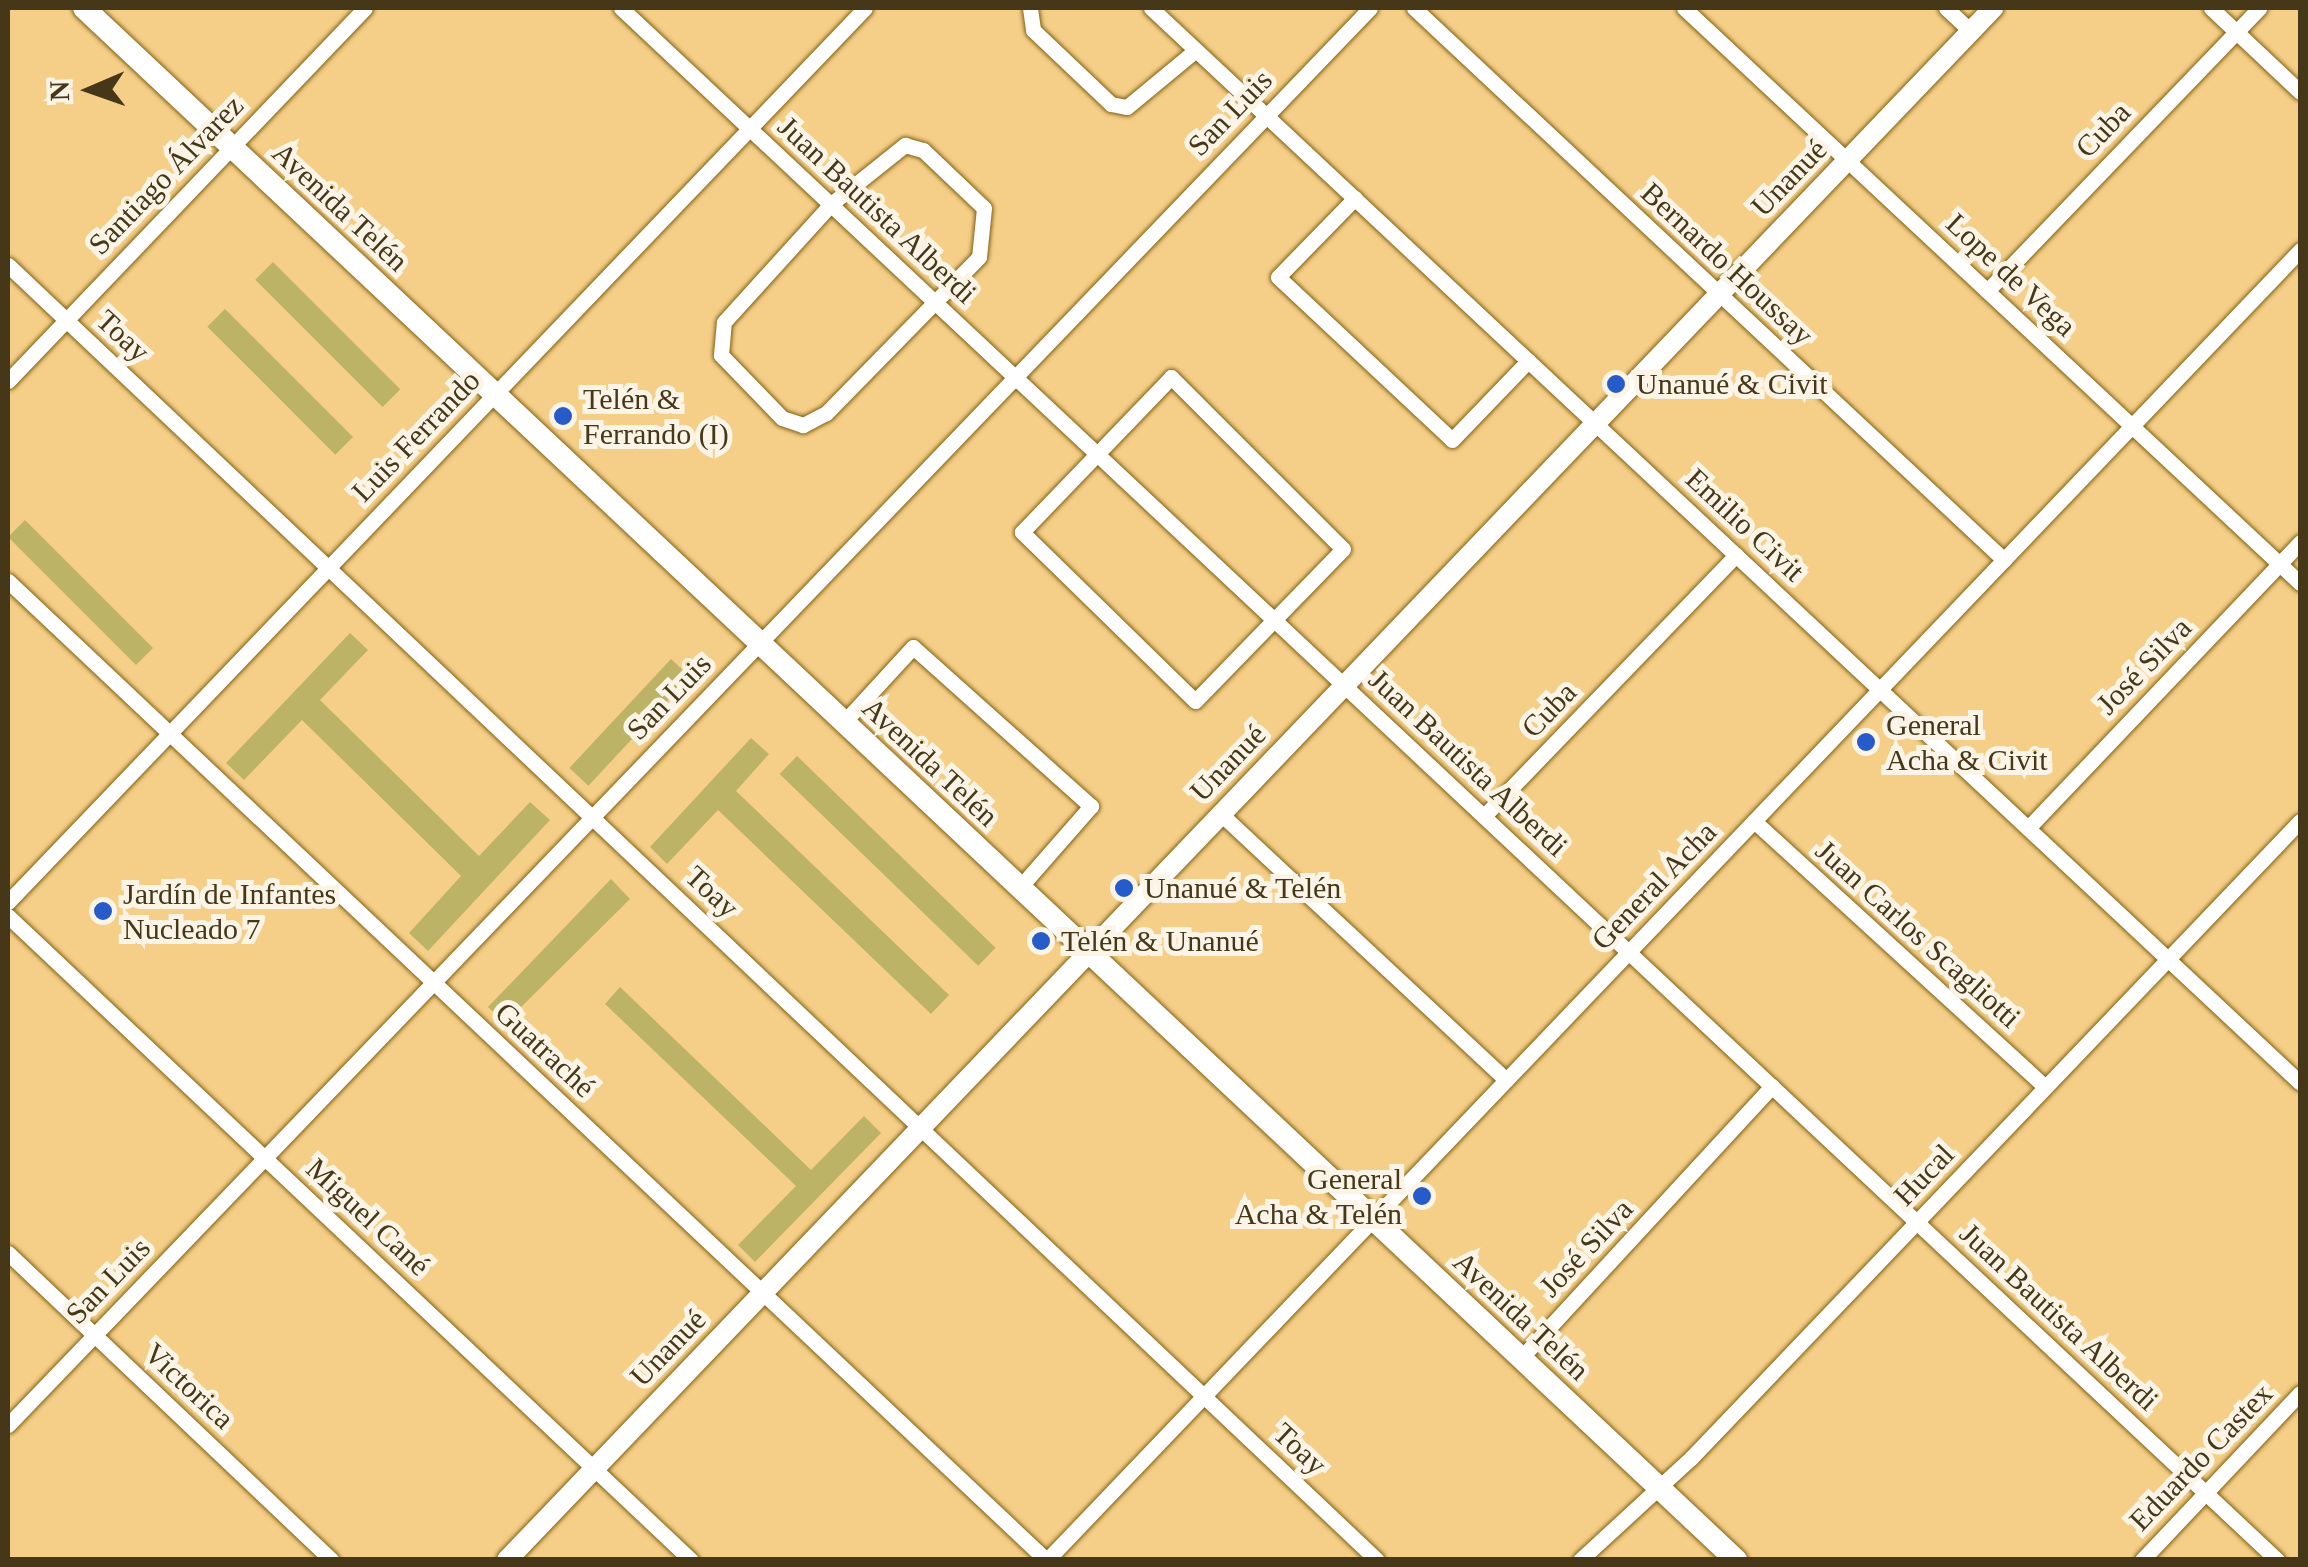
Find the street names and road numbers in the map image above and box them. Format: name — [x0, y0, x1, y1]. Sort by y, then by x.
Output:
street label: San Luis — [1180, 62, 1280, 164]
street label: Santiago Álvarez — [81, 88, 251, 262]
street label: Cuba — [2068, 95, 2138, 165]
street label: Juan Bautista Alberdi — [770, 108, 984, 312]
street label: Unanué — [1744, 132, 1834, 224]
street label: Avenida Telén — [264, 135, 416, 279]
street label: Bernardo Houssay — [1633, 175, 1821, 353]
street label: Lope de Vega — [1938, 206, 2084, 344]
street label: Toay — [89, 303, 157, 369]
street label: Luis Ferrando — [344, 363, 488, 509]
street label: Emilio Civit — [1678, 461, 1812, 589]
street label: José Silva — [2089, 610, 2199, 722]
street label: San Luis — [619, 646, 719, 748]
street label: Juan Bautista Alberdi — [1361, 661, 1575, 865]
street label: Cuba — [1514, 675, 1584, 745]
street label: Avenida Telén — [854, 690, 1006, 834]
street label: Unanué — [1183, 717, 1273, 809]
street label: General Acha — [1583, 814, 1725, 958]
street label: Juan Carlos Scagliotti — [1808, 833, 2028, 1035]
street label: Toay — [678, 859, 746, 925]
street label: Guatraché — [488, 995, 602, 1105]
street label: Hucal — [1886, 1137, 1962, 1213]
street label: Miguel Cané — [299, 1151, 437, 1283]
street label: José Silva — [1532, 1192, 1640, 1304]
street label: Juan Bautista Alberdi — [1952, 1215, 2166, 1419]
street label: San Luis — [58, 1230, 158, 1332]
street label: Avenida Telén — [1445, 1244, 1597, 1388]
street label: Unanué — [623, 1302, 713, 1394]
street label: Victorica — [137, 1335, 241, 1437]
street label: Eduardo Castex — [2122, 1376, 2280, 1538]
street label: Toay — [1266, 1416, 1334, 1482]

